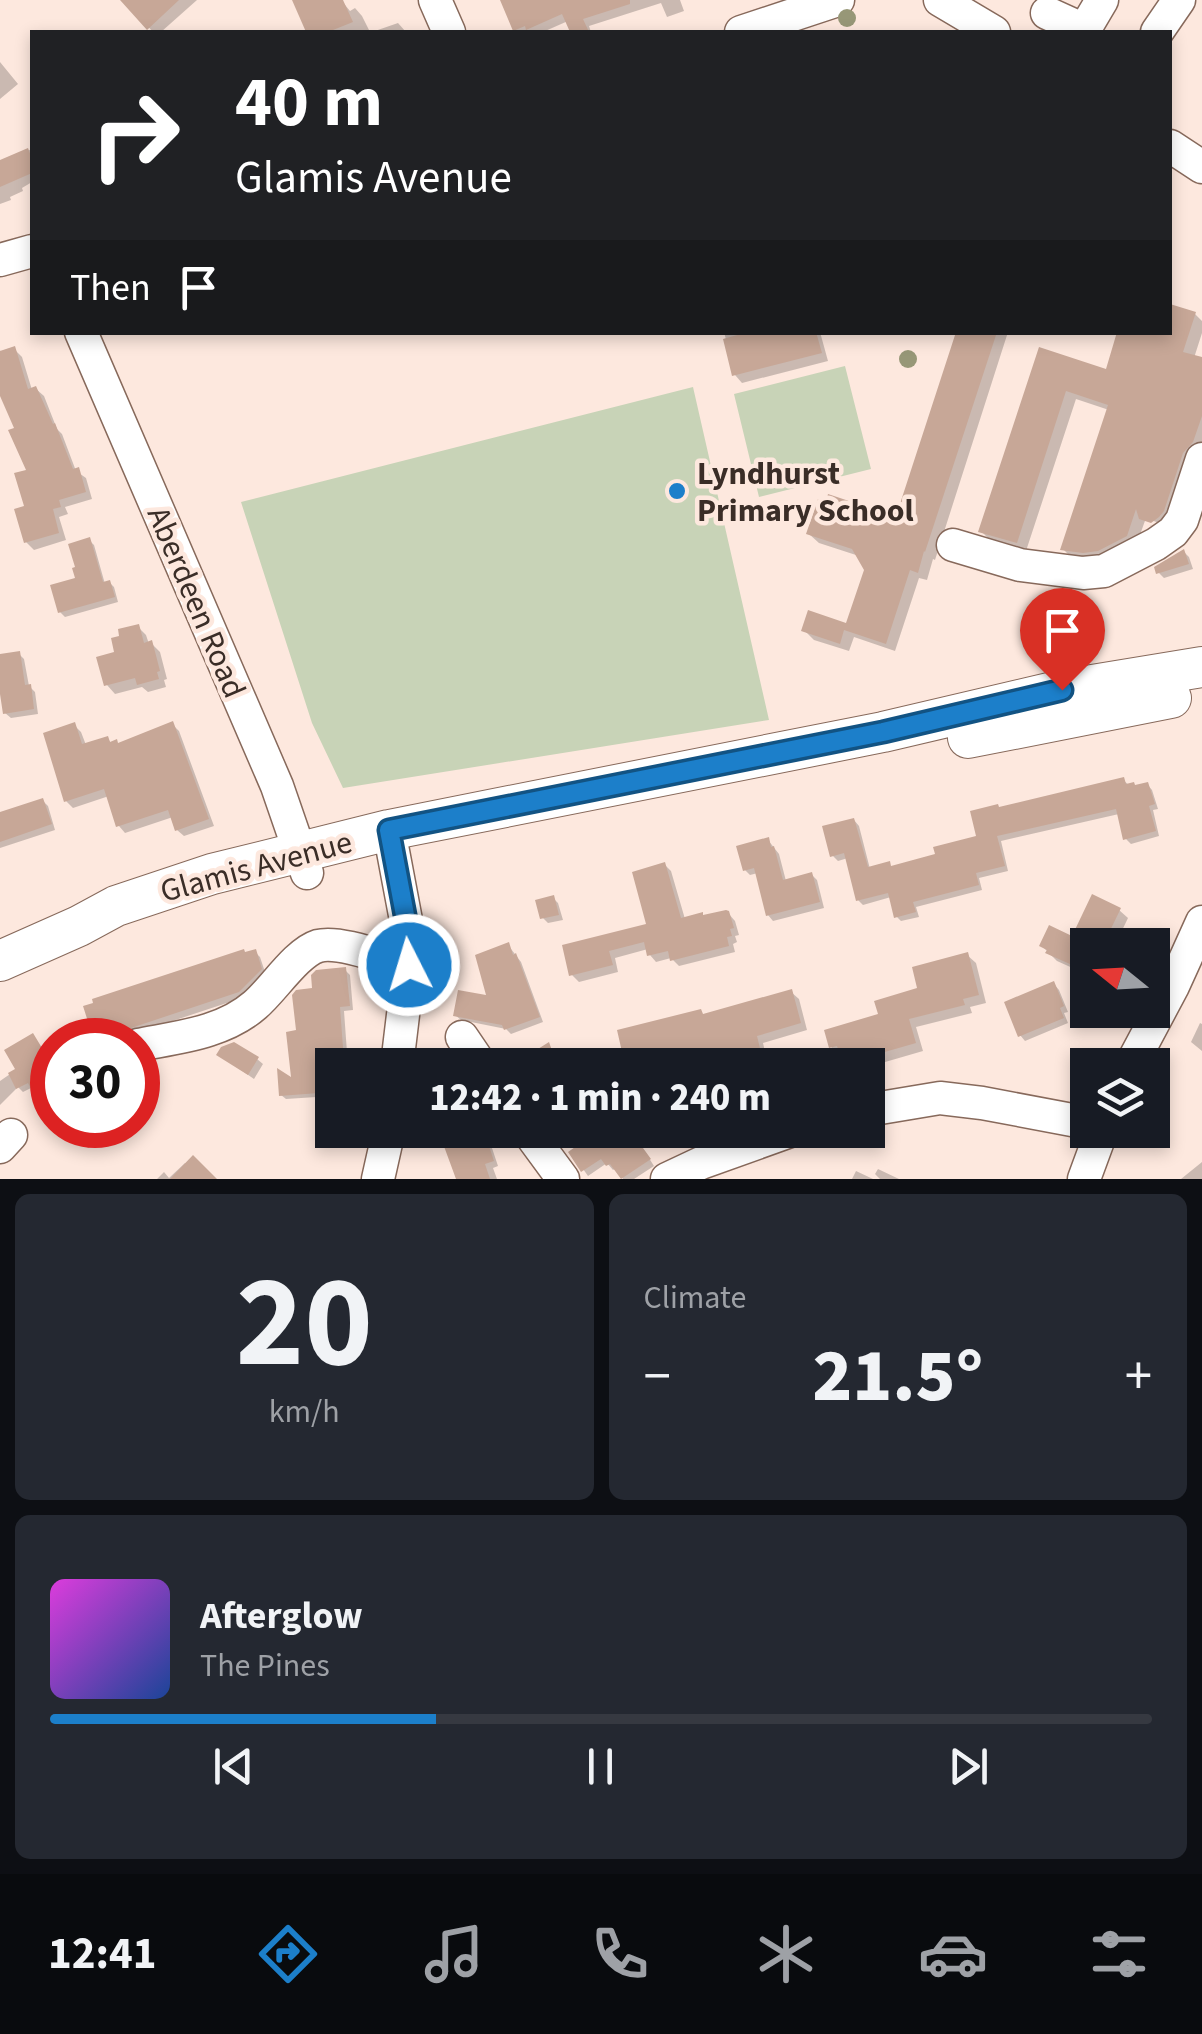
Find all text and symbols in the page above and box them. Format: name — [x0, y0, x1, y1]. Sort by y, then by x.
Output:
text: 40 m — [235, 53, 383, 153]
icon: right — [70, 70, 200, 200]
text: Glamis Avenue — [235, 146, 512, 210]
icon: arrive — [171, 260, 226, 315]
text: Then — [70, 261, 151, 315]
place label: Lyndhurst Primary School — [697, 451, 914, 534]
marker: Lyndhurst Primary School — [666, 480, 688, 502]
street label: Aberdeen Road — [135, 500, 257, 705]
pin — [1020, 588, 1105, 691]
icon: arrive — [1035, 603, 1090, 658]
street label: Glamis Avenue — [155, 819, 357, 915]
position arrow — [357, 913, 461, 1017]
north arrow — [1070, 928, 1170, 1028]
map controls — [1070, 928, 1170, 1148]
speed limit sign: 30 — [30, 1018, 160, 1148]
button: layers — [1070, 1048, 1170, 1148]
text: 12:42 · 1 min · 240 m — [429, 1071, 771, 1125]
text: 20 — [236, 1231, 373, 1416]
text: Climate — [644, 1275, 746, 1321]
text: 21.5° — [812, 1323, 983, 1430]
text: − — [644, 1338, 671, 1416]
text: + — [1125, 1338, 1152, 1416]
text: km/h — [269, 1389, 340, 1435]
text: Afterglow — [200, 1589, 363, 1643]
text: The Pines — [200, 1643, 330, 1689]
icon: previous — [206, 1739, 261, 1794]
icon: pause — [573, 1739, 628, 1794]
icon: next — [941, 1739, 996, 1794]
icon: directions — [253, 1919, 323, 1989]
icon: music — [419, 1919, 489, 1989]
icon: phone — [585, 1919, 655, 1989]
icon: climate — [751, 1919, 821, 1989]
icon: car — [918, 1919, 988, 1989]
icon: filters — [1084, 1919, 1154, 1989]
text: 12:41 — [48, 1922, 157, 1986]

